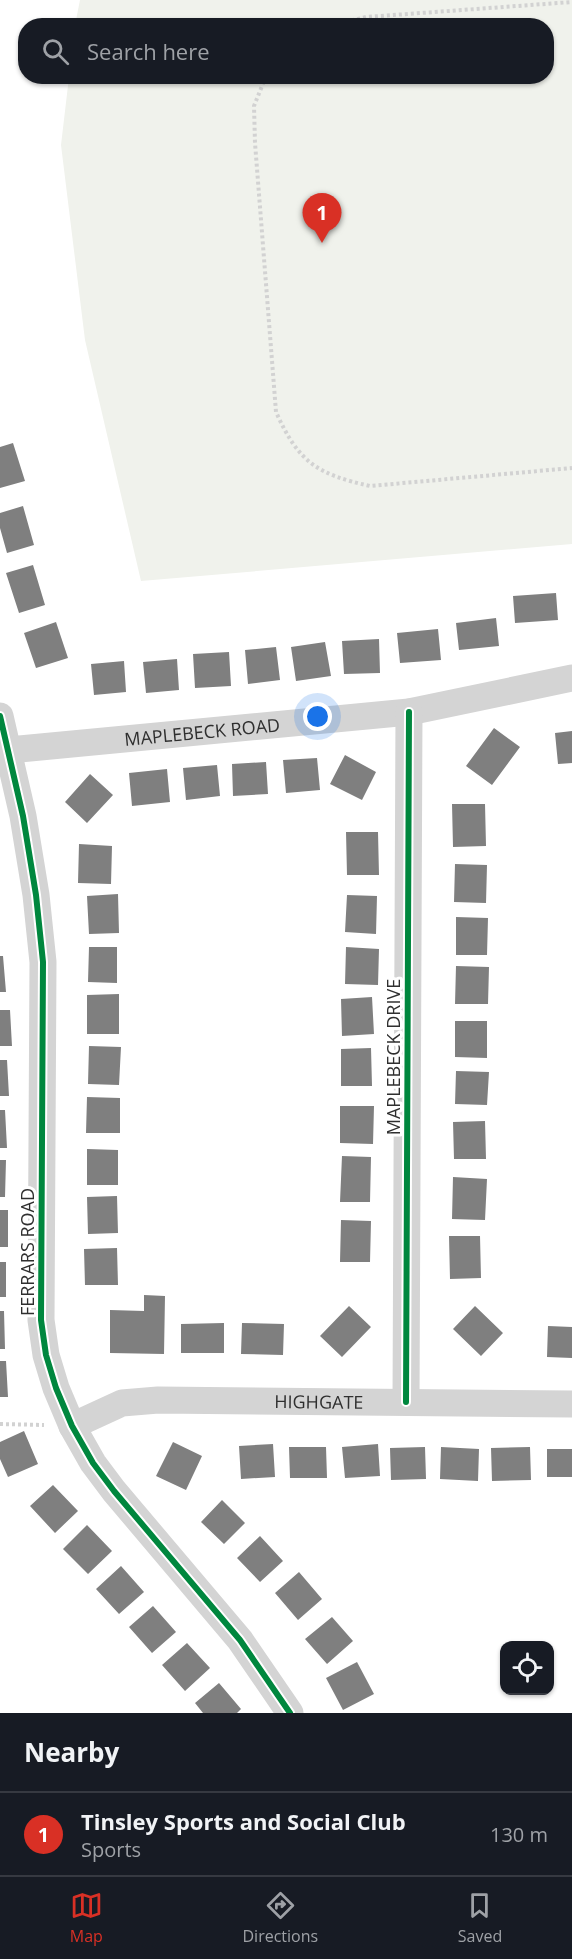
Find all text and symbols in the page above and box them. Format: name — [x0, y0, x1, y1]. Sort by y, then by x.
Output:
search box — [18, 18, 554, 84]
icon: search — [39, 35, 72, 68]
text: Search here — [87, 36, 210, 66]
pin: 1 — [302, 194, 342, 243]
your location — [303, 702, 332, 731]
street label: MAPLEBECK ROAD — [123, 712, 281, 751]
street label: MAPLEBECK DRIVE — [381, 979, 405, 1135]
street label: FERRARS ROAD — [15, 1188, 39, 1316]
street label: HIGHGATE — [274, 1389, 363, 1414]
map controls — [500, 1641, 554, 1695]
button: locate — [500, 1641, 554, 1695]
text: Nearby — [24, 1734, 119, 1770]
text: Tinsley Sports and Social Club — [81, 1806, 406, 1836]
text: 1 — [38, 1821, 49, 1848]
text: 130 m — [490, 1821, 548, 1848]
text: Sports — [81, 1836, 141, 1863]
tab: Map — [70, 1889, 103, 1947]
tab: Directions — [242, 1889, 318, 1947]
tab: Saved — [458, 1889, 502, 1947]

